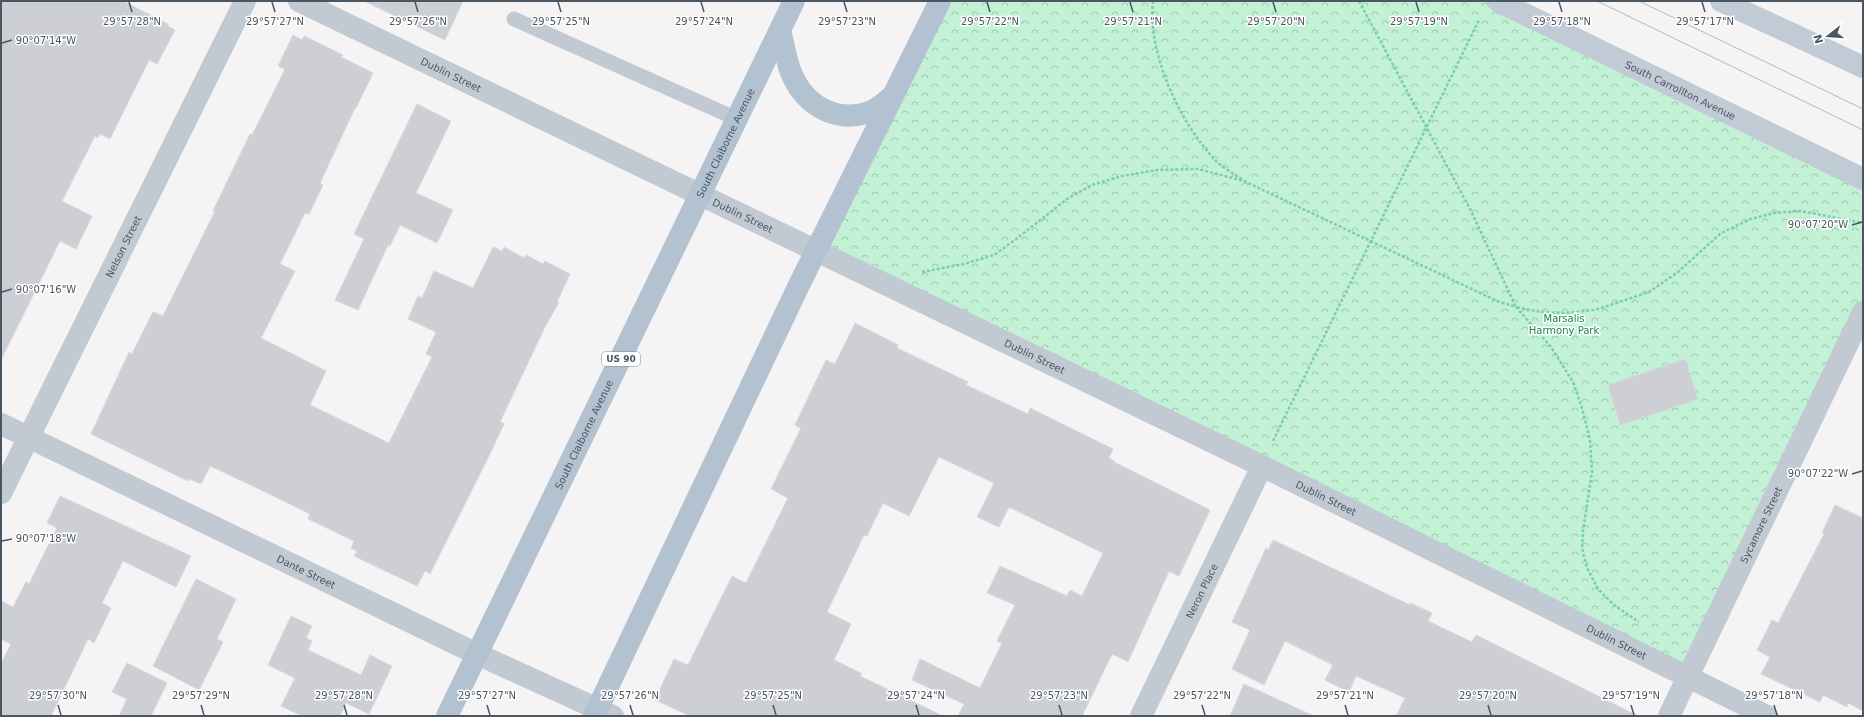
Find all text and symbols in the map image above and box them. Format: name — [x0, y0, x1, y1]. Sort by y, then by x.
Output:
text: 29°57'28"N — [103, 16, 161, 27]
text: 29°57'27"N — [246, 16, 304, 27]
text: 29°57'26"N — [389, 16, 447, 27]
text: 29°57'25"N — [532, 16, 590, 27]
text: 29°57'24"N — [675, 16, 733, 27]
text: 29°57'23"N — [818, 16, 876, 27]
text: 29°57'22"N — [961, 16, 1019, 27]
text: 29°57'21"N — [1104, 16, 1162, 27]
text: 29°57'20"N — [1247, 16, 1305, 27]
text: 29°57'19"N — [1390, 16, 1448, 27]
text: 29°57'18"N — [1533, 16, 1591, 27]
text: 29°57'17"N — [1676, 16, 1734, 27]
north arrow — [1808, 16, 1848, 56]
text: N — [1811, 32, 1826, 45]
text: 90°07'14"W — [16, 35, 76, 46]
street label: Dublin Street — [419, 56, 483, 94]
street label: South Carrollton Avenue — [1623, 59, 1737, 122]
street label: South Claiborne Avenue — [694, 87, 757, 200]
street label: Dublin Street — [711, 197, 775, 235]
street label: Nelson Street — [104, 214, 144, 280]
text: 90°07'20"W — [1788, 219, 1848, 230]
text: 90°07'16"W — [16, 284, 76, 295]
park label: Marsalis Harmony Park — [1529, 313, 1599, 336]
street label: Dublin Street — [1002, 337, 1067, 376]
road number: US 90 — [602, 352, 640, 366]
street label: South Claiborne Avenue — [553, 378, 615, 491]
text: 90°07'22"W — [1788, 468, 1848, 479]
street label: Dublin Street — [1294, 479, 1358, 518]
street label: Sycamore Street — [1738, 485, 1784, 565]
text: 90°07'18"W — [16, 533, 76, 544]
street label: Dante Street — [275, 553, 337, 591]
street label: Neron Place — [1184, 562, 1220, 620]
street label: Dublin Street — [1584, 622, 1648, 662]
text: 29°57'30"N — [29, 690, 87, 701]
text: 29°57'29"N — [172, 690, 230, 701]
text: 29°57'28"N — [315, 690, 373, 701]
text: 29°57'27"N — [458, 690, 516, 701]
text: 29°57'26"N — [601, 690, 659, 701]
text: 29°57'25"N — [744, 690, 802, 701]
text: 29°57'24"N — [887, 690, 945, 701]
text: 29°57'23"N — [1030, 690, 1088, 701]
text: 29°57'22"N — [1173, 690, 1231, 701]
text: 29°57'21"N — [1316, 690, 1374, 701]
text: 29°57'20"N — [1459, 690, 1517, 701]
text: 29°57'19"N — [1602, 690, 1660, 701]
text: 29°57'18"N — [1745, 690, 1803, 701]

